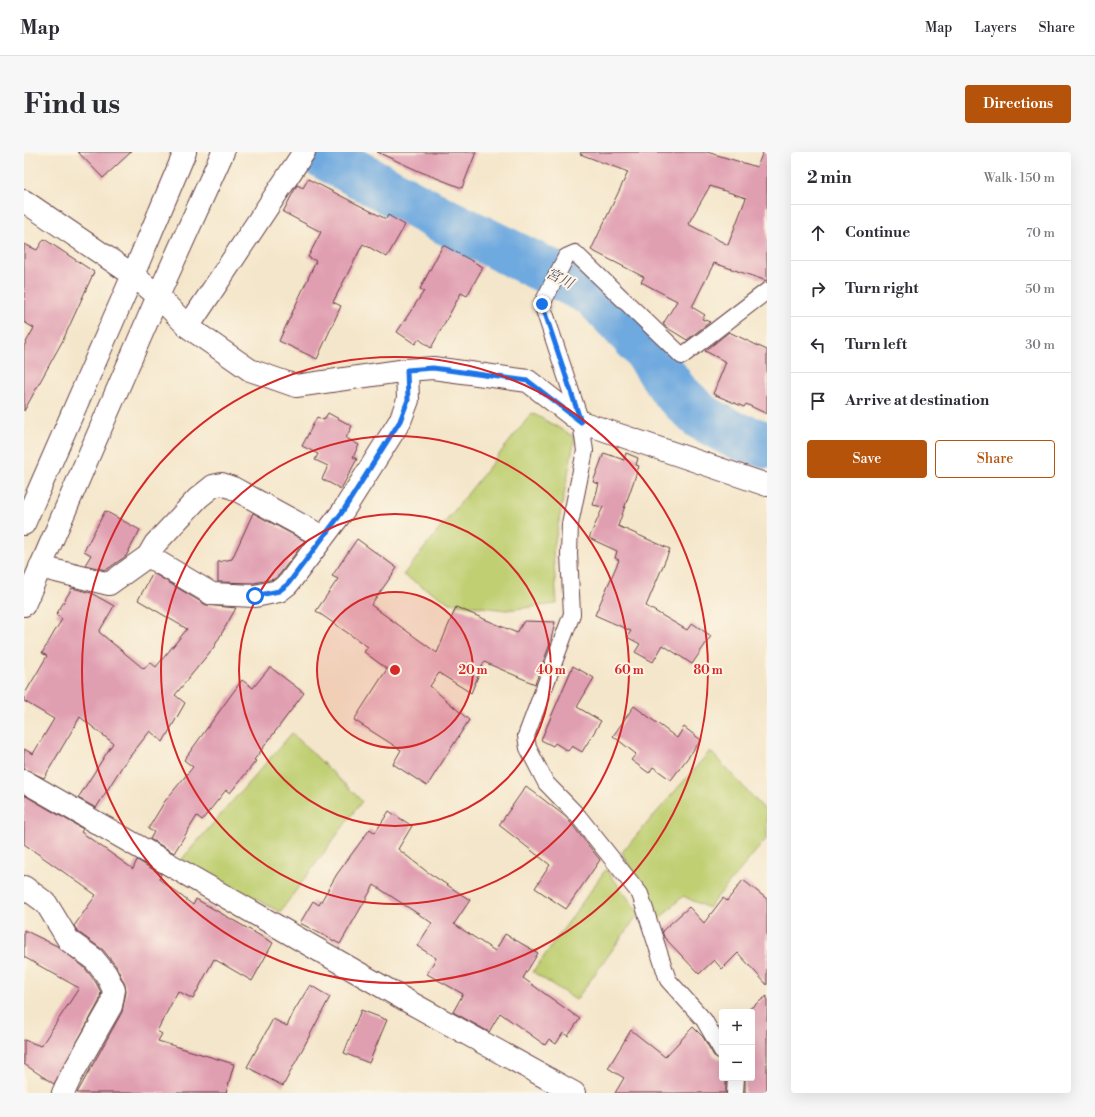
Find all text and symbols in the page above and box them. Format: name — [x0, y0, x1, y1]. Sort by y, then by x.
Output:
text: Map — [20, 16, 60, 40]
text: Map — [925, 19, 952, 37]
text: Layers — [974, 19, 1017, 37]
text: Share — [1039, 19, 1075, 37]
button: Directions — [965, 85, 1071, 123]
text: Find us — [24, 87, 120, 122]
text: 2 min — [807, 167, 852, 189]
text: Walk · 150 m — [984, 170, 1055, 186]
icon: ahead — [807, 222, 829, 244]
text: Continue — [845, 223, 910, 242]
text: 70 m — [1026, 225, 1055, 241]
water label: 宮川 — [543, 265, 578, 294]
icon: right — [807, 278, 829, 300]
text: Turn right — [845, 279, 919, 298]
text: 50 m — [1025, 281, 1055, 297]
route end — [533, 295, 551, 313]
icon: left — [807, 334, 829, 356]
text: Turn left — [845, 335, 907, 354]
text: 30 m — [1025, 337, 1055, 353]
icon: arrive — [807, 390, 829, 412]
text: Arrive at destination — [845, 391, 989, 410]
button: Save — [807, 440, 927, 478]
button: Share — [935, 440, 1055, 478]
route start — [246, 587, 264, 605]
centre of rings — [388, 663, 402, 677]
text: 20 m — [458, 663, 488, 678]
text: 40 m — [536, 663, 566, 678]
text: 60 m — [614, 663, 644, 678]
text: 80 m — [693, 663, 723, 678]
map controls — [719, 1009, 755, 1081]
button: + — [719, 1009, 755, 1045]
button: − — [719, 1045, 755, 1081]

